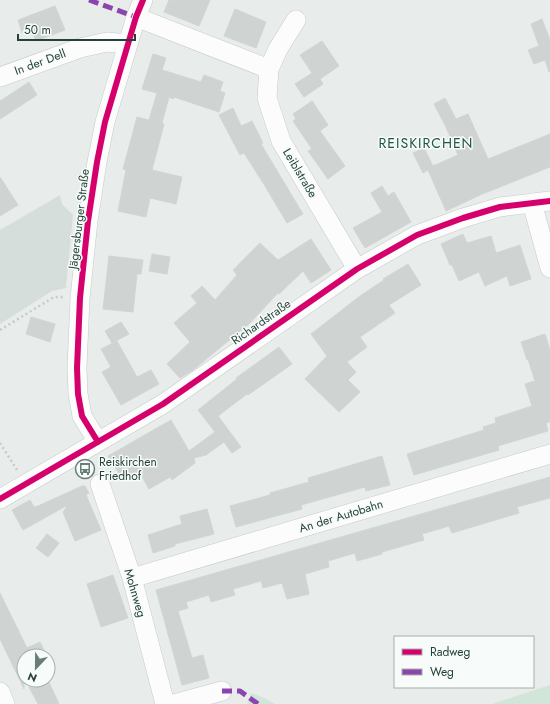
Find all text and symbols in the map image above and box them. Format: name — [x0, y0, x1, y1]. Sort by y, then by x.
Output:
scale bar — [18, 16, 135, 42]
text: 50 m — [24, 21, 51, 39]
street label: In der Dell — [12, 44, 68, 80]
district label: REISKIRCHEN — [379, 133, 473, 153]
street label: Leiblstraße — [278, 145, 322, 201]
street label: Jägersburger Straße — [64, 168, 94, 272]
street label: Richardstraße — [228, 295, 294, 349]
place label: Reiskirchen Friedhof — [99, 453, 157, 485]
bus stop icon: Reiskirchen Friedhof — [74, 458, 96, 480]
street label: An der Autobahn — [297, 495, 385, 537]
street label: Mohnweg — [119, 567, 151, 619]
legend — [394, 636, 534, 688]
text: Radweg — [430, 643, 470, 661]
north arrow — [16, 648, 56, 688]
text: Weg — [430, 663, 454, 681]
text: N — [25, 668, 39, 686]

